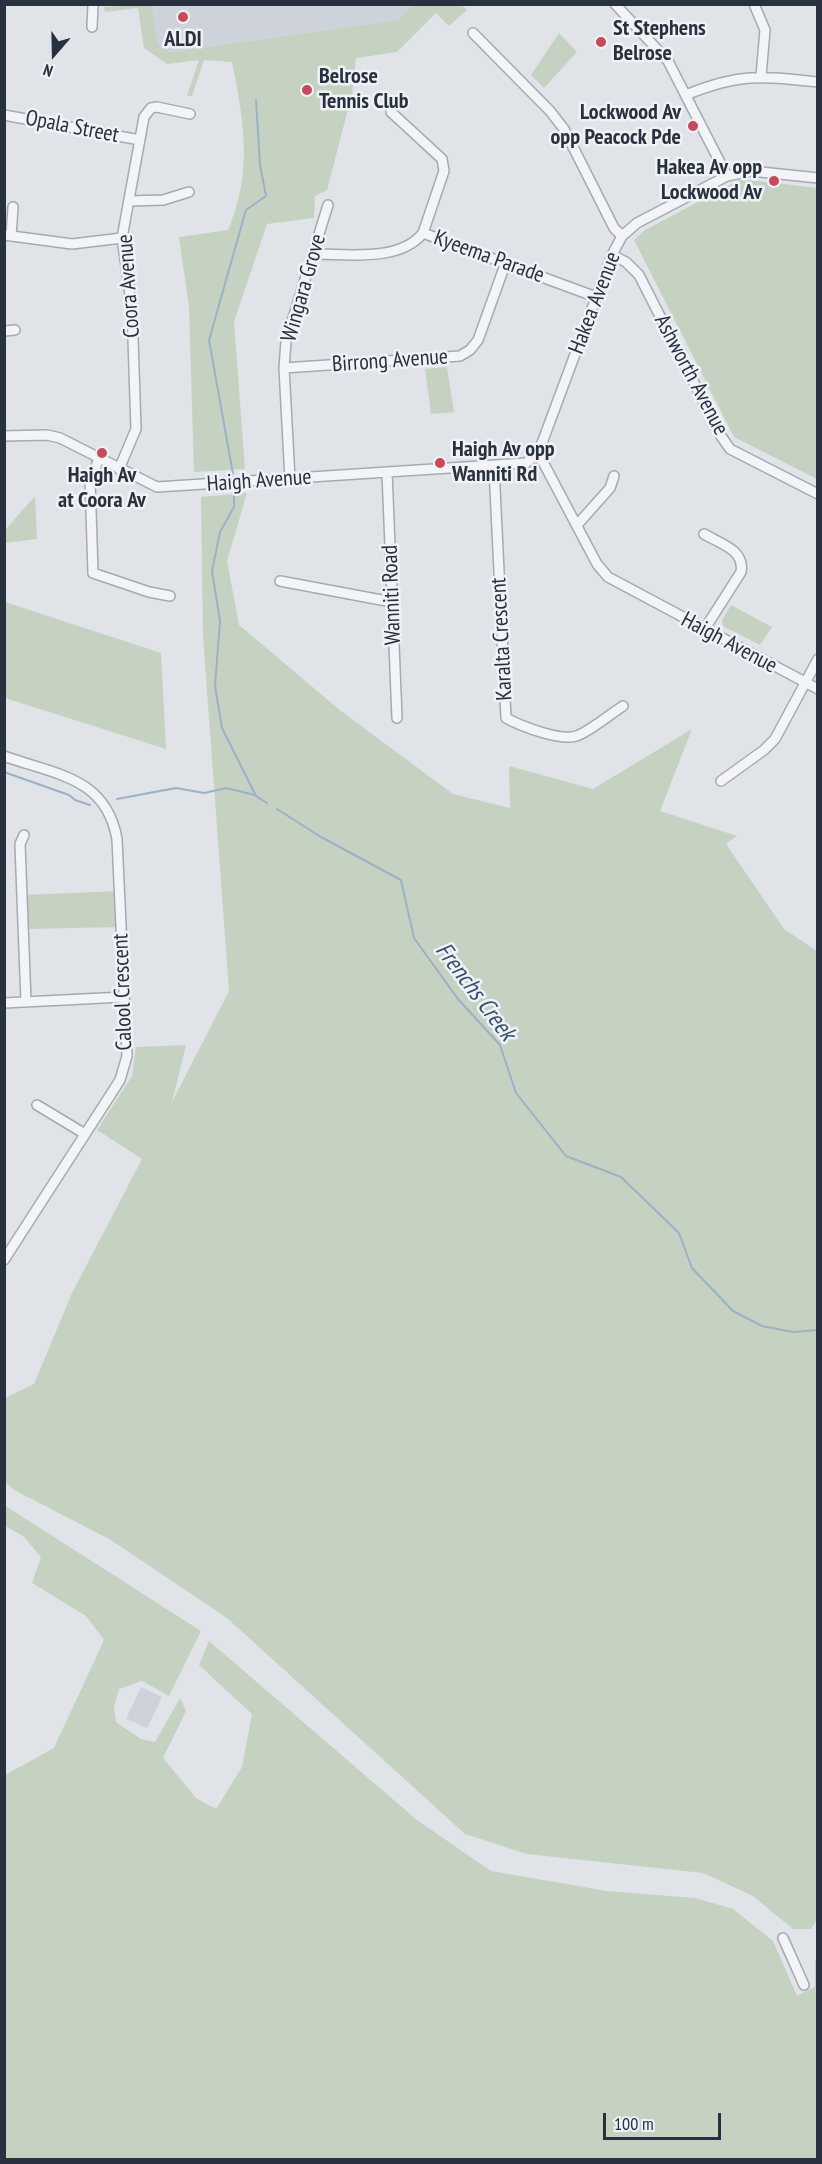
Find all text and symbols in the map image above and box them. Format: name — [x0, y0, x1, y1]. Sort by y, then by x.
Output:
marker: ALDI — [176, 10, 190, 24]
place label: St Stephens Belrose — [613, 16, 706, 68]
north arrow — [24, 24, 84, 84]
place label: ALDI — [164, 27, 202, 53]
marker: St Stephens Belrose — [594, 35, 608, 49]
text: N — [40, 60, 55, 82]
place label: Belrose Tennis Club — [319, 64, 408, 116]
marker: Belrose Tennis Club — [300, 83, 314, 97]
place label: Lockwood Av opp Peacock Pde — [551, 100, 681, 152]
street label: Opala Street — [23, 105, 121, 149]
marker: Lockwood Av opp Peacock Pde — [686, 119, 700, 133]
place label: Hakea Av opp Lockwood Av — [657, 155, 762, 206]
marker: Hakea Av opp Lockwood Av — [767, 174, 781, 188]
street label: Kyeema Parade — [430, 225, 548, 289]
street label: Wingara Grove — [276, 231, 332, 345]
street label: Coora Avenue — [112, 233, 146, 339]
street label: Hakea Avenue — [563, 248, 627, 358]
street label: Ashworth Avenue — [648, 310, 734, 440]
street label: Birrong Avenue — [331, 344, 449, 378]
place label: Haigh Av opp Wanniti Rd — [452, 437, 555, 488]
marker: Haigh Av at Coora Av — [95, 446, 109, 460]
marker: Haigh Av opp Wanniti Rd — [433, 456, 447, 470]
place label: Haigh Av at Coora Av — [58, 463, 146, 514]
street label: Haigh Avenue — [206, 464, 312, 498]
street label: Wanniti Road — [377, 545, 407, 645]
street label: Karalta Crescent — [486, 577, 518, 701]
street label: Haigh Avenue — [677, 607, 781, 679]
street label: Calool Crescent — [108, 933, 138, 1051]
water label: Frenchs Creek — [429, 937, 521, 1047]
scale bar — [606, 2101, 724, 2139]
text: 100 m — [614, 2112, 654, 2135]

